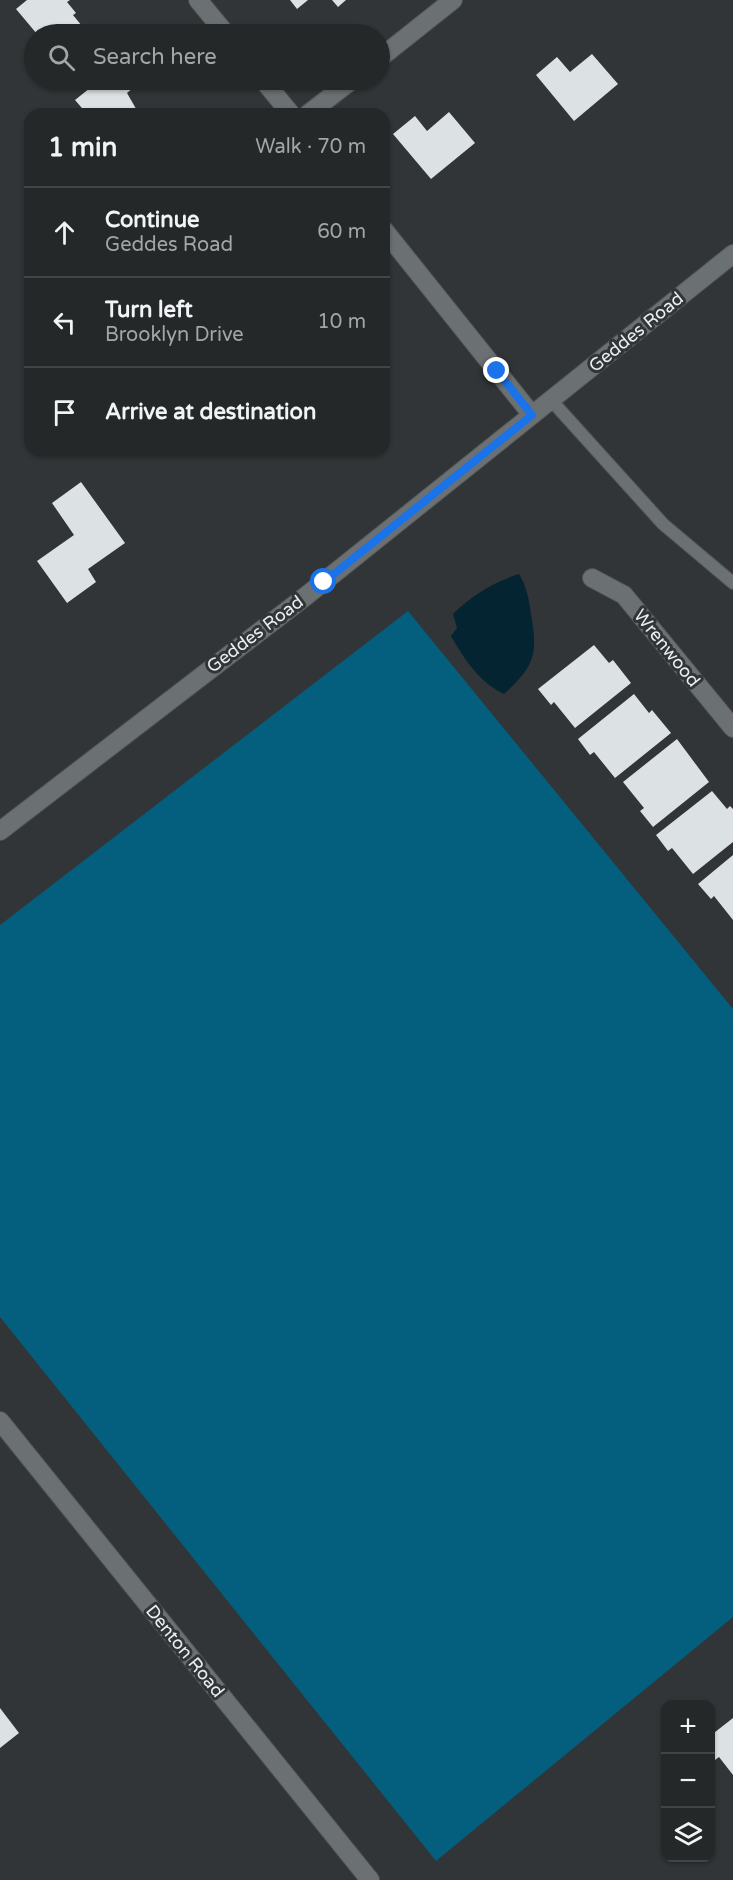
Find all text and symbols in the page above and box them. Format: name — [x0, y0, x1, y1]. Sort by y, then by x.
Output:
search box — [24, 24, 390, 90]
icon: search — [45, 41, 78, 74]
text: Search here — [93, 44, 217, 70]
text: 1 min — [48, 132, 117, 163]
text: Walk · 70 m — [255, 135, 366, 159]
text: Continue — [105, 207, 200, 233]
icon: ahead — [48, 216, 81, 249]
text: 60 m — [317, 220, 366, 244]
text: Geddes Road — [105, 233, 233, 257]
street label: Geddes Road — [584, 287, 688, 377]
text: Turn left — [105, 297, 193, 323]
icon: left — [48, 306, 81, 339]
text: 10 m — [317, 310, 366, 334]
text: Brooklyn Drive — [105, 323, 244, 347]
route end — [483, 357, 509, 383]
icon: arrive — [48, 396, 81, 429]
text: Arrive at destination — [105, 399, 316, 425]
route start — [310, 568, 336, 594]
street label: Geddes Road — [202, 591, 308, 677]
street label: Wrenwood — [629, 605, 705, 691]
street label: Denton Road — [141, 1600, 229, 1702]
map controls — [661, 1700, 715, 1862]
button: + — [661, 1700, 715, 1754]
button: − — [661, 1754, 715, 1808]
button: layers — [661, 1808, 715, 1862]

